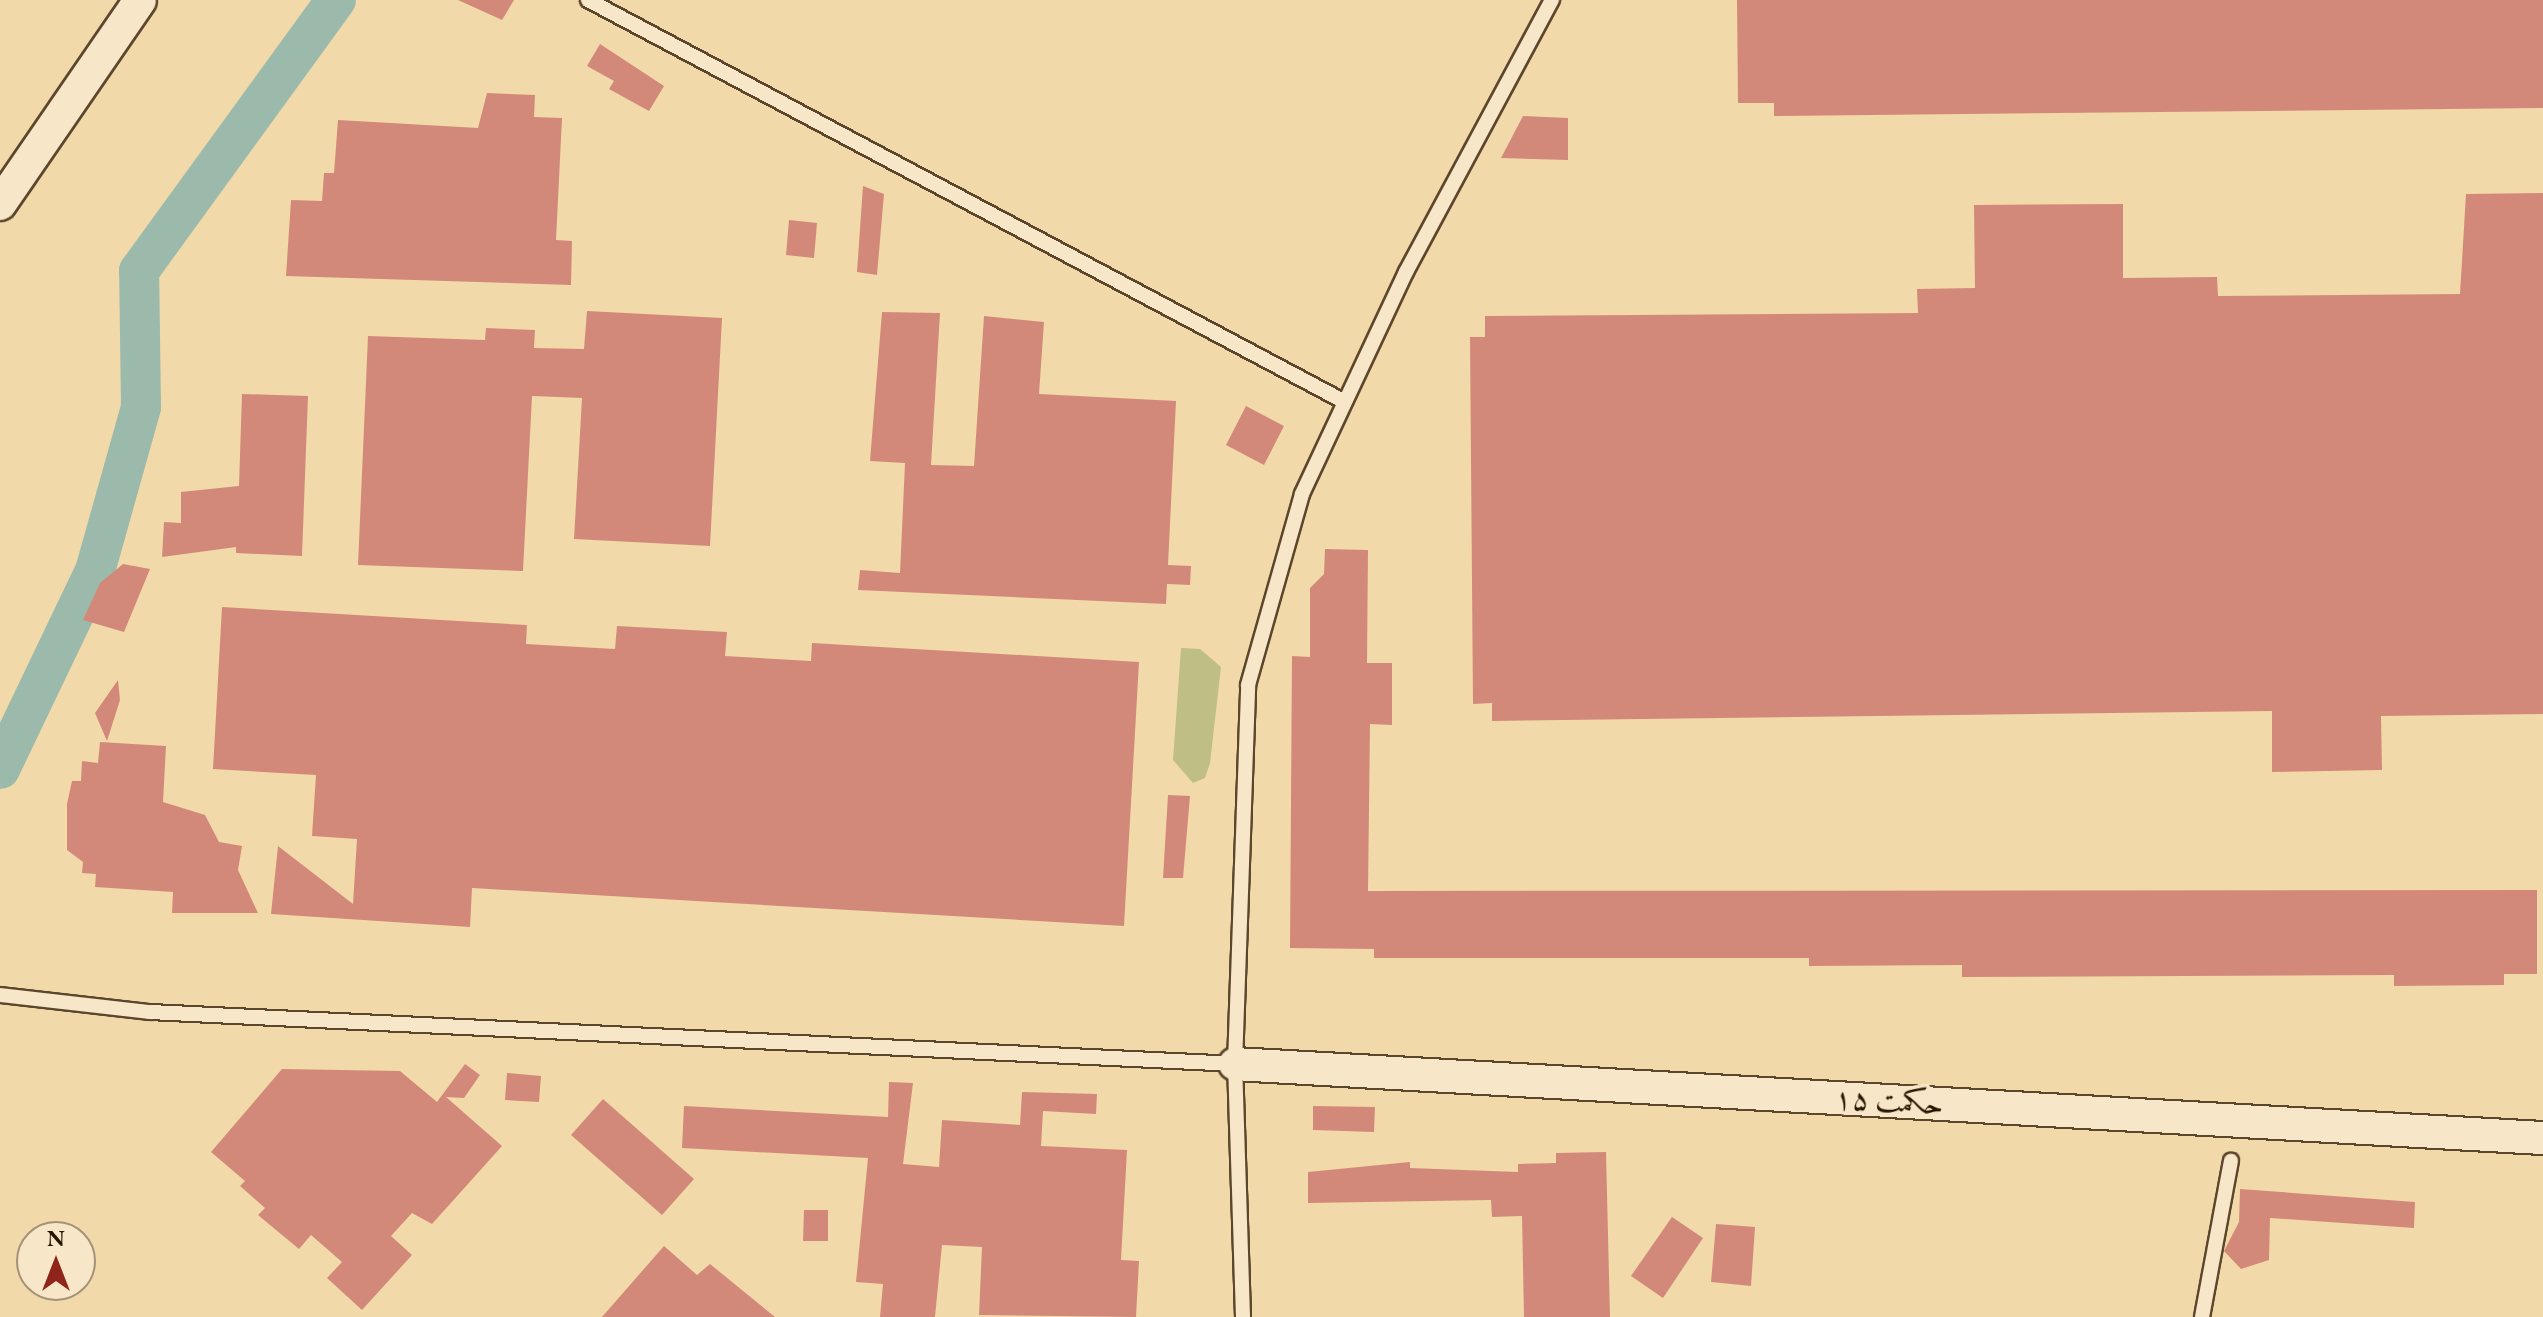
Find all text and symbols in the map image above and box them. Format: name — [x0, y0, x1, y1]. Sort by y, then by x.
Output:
street label: حکمت ۱۵ — [1834, 1080, 1944, 1122]
north arrow — [16, 1221, 96, 1301]
text: N — [47, 1224, 65, 1253]

